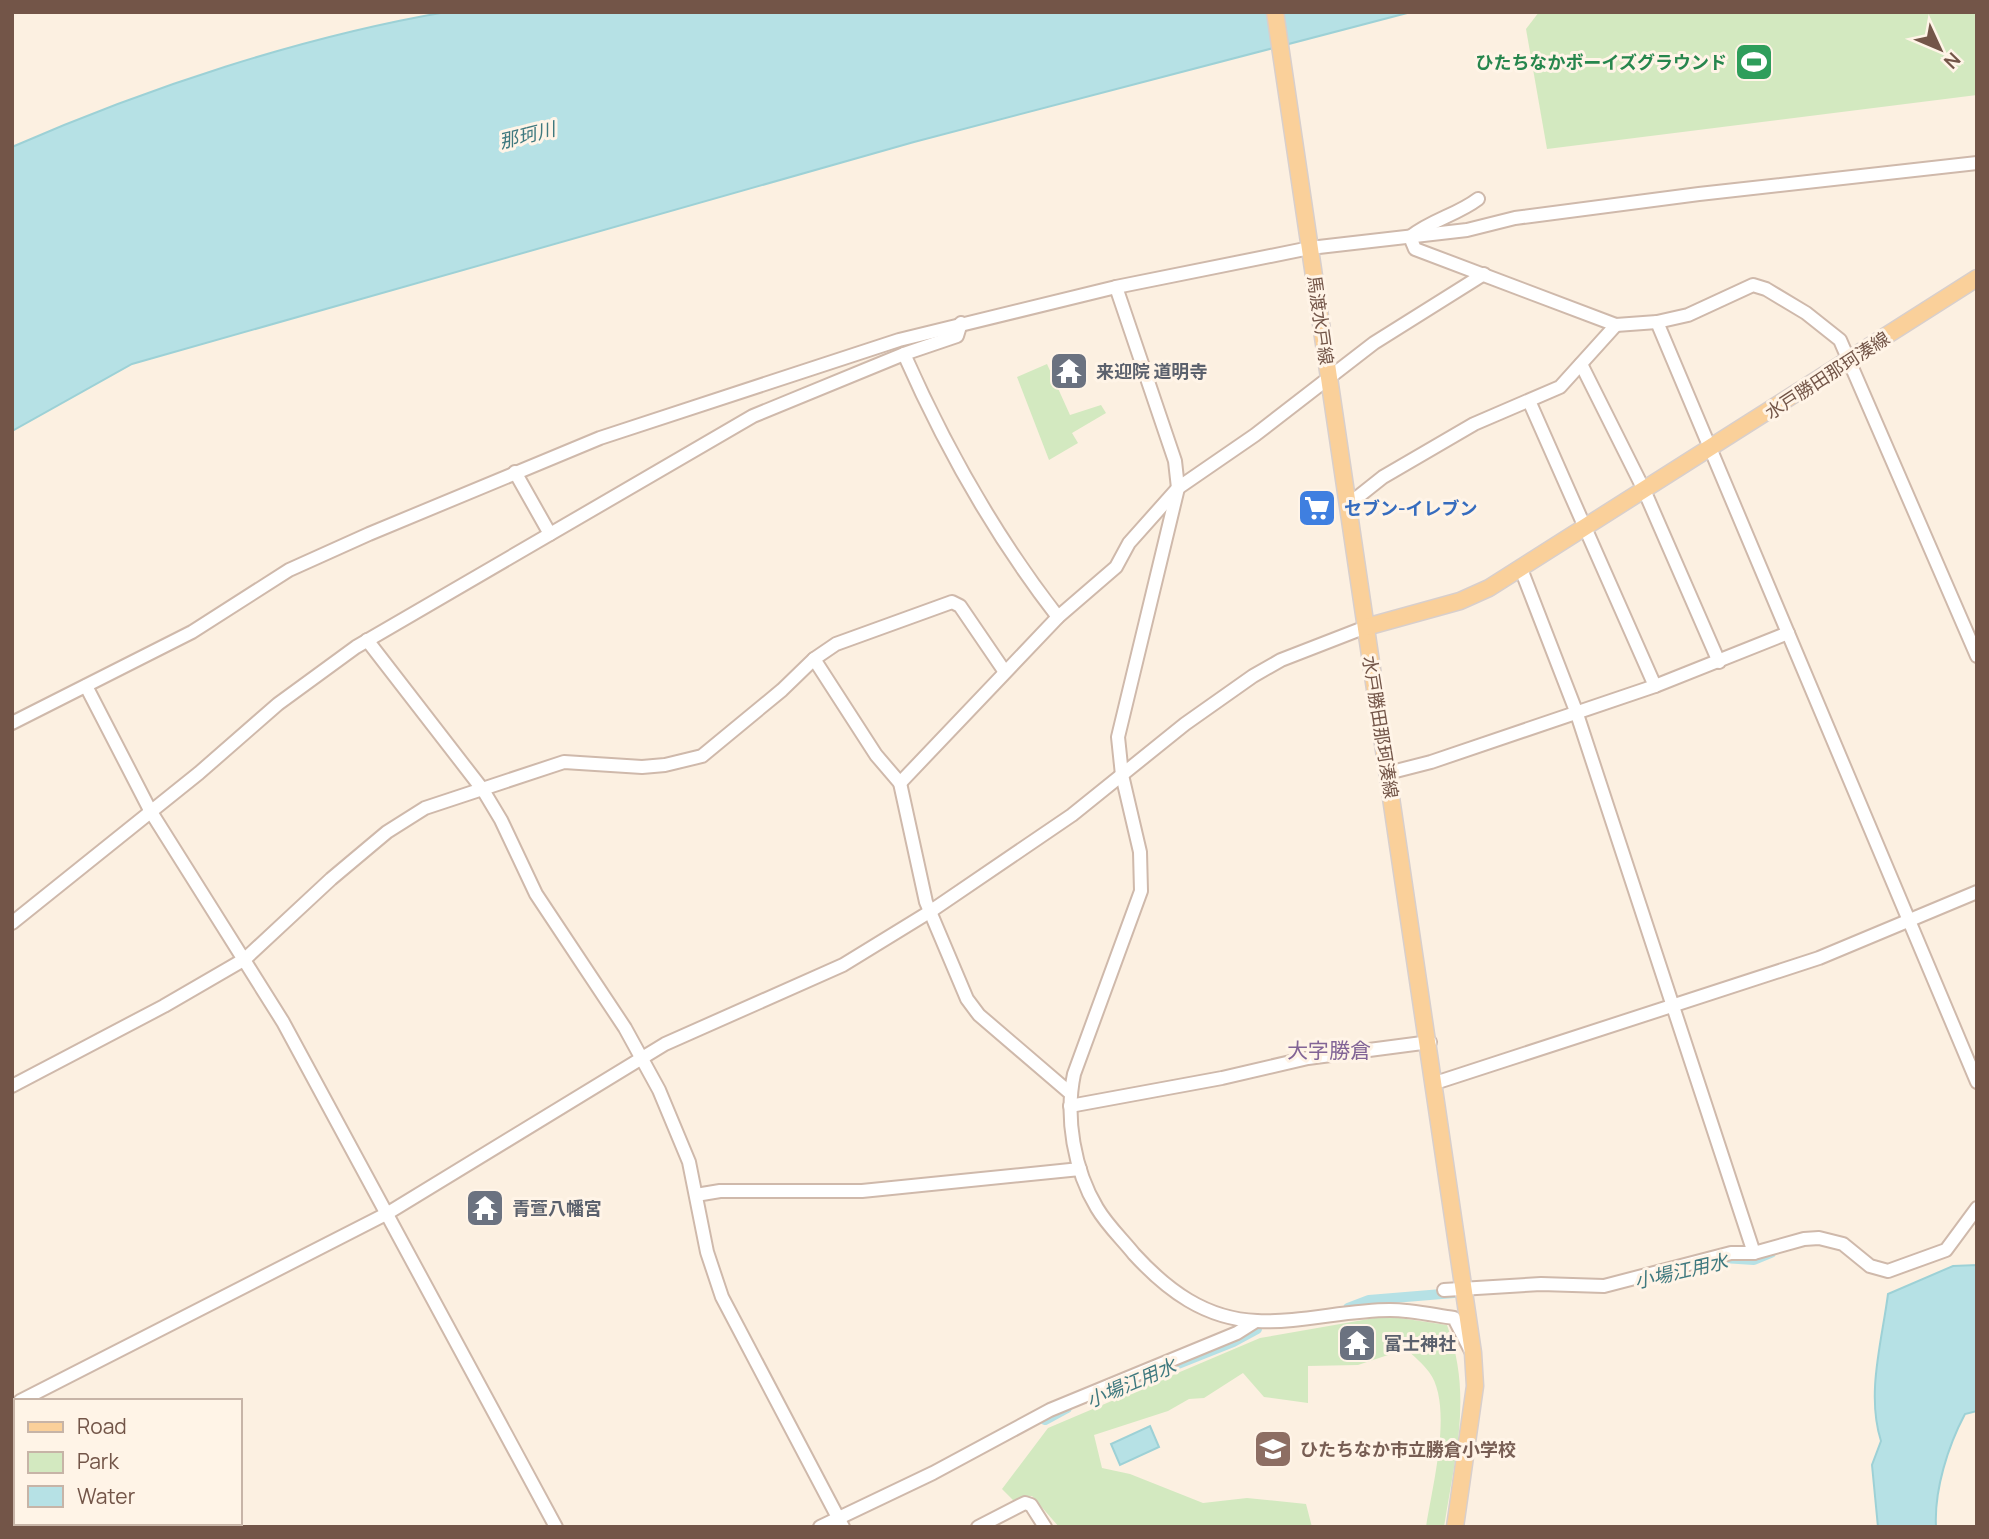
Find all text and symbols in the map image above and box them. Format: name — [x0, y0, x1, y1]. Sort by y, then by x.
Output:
north arrow — [1905, 14, 1975, 84]
sports icon: ひたちなかボーイズグラウンド — [1733, 41, 1775, 83]
text: N — [1938, 47, 1966, 75]
place label: ひたちなかボーイズグラウンド — [1476, 50, 1727, 74]
water label: 那珂川 — [496, 115, 560, 155]
street label: 馬渡水戸線 — [1303, 274, 1339, 366]
street label: 水戸勝田那珂湊線 — [1760, 326, 1894, 424]
temple icon: 来迎院 道明寺 — [1048, 350, 1090, 392]
place label: 来迎院 道明寺 — [1096, 359, 1208, 383]
supermarket icon: セブン-イレブン — [1296, 487, 1338, 529]
place label: セブン-イレブン — [1344, 496, 1478, 520]
street label: 水戸勝田那珂湊線 — [1358, 654, 1404, 800]
district label: 大字勝倉 — [1287, 1036, 1371, 1064]
temple icon: 青萱八幡宮 — [464, 1187, 506, 1229]
place label: 青萱八幡宮 — [512, 1196, 602, 1220]
water label: 小場江用水 — [1632, 1247, 1732, 1294]
temple icon: 富士神社 — [1336, 1322, 1378, 1364]
place label: 富士神社 — [1384, 1331, 1456, 1355]
water label: 小場江用水 — [1082, 1352, 1182, 1414]
legend — [14, 1399, 242, 1525]
text: Road — [77, 1412, 127, 1440]
school or university icon: ひたちなか市立勝倉小学校 — [1252, 1428, 1294, 1470]
place label: ひたちなか市立勝倉小学校 — [1300, 1437, 1516, 1461]
text: Park — [77, 1447, 119, 1475]
text: Water — [77, 1482, 136, 1510]

